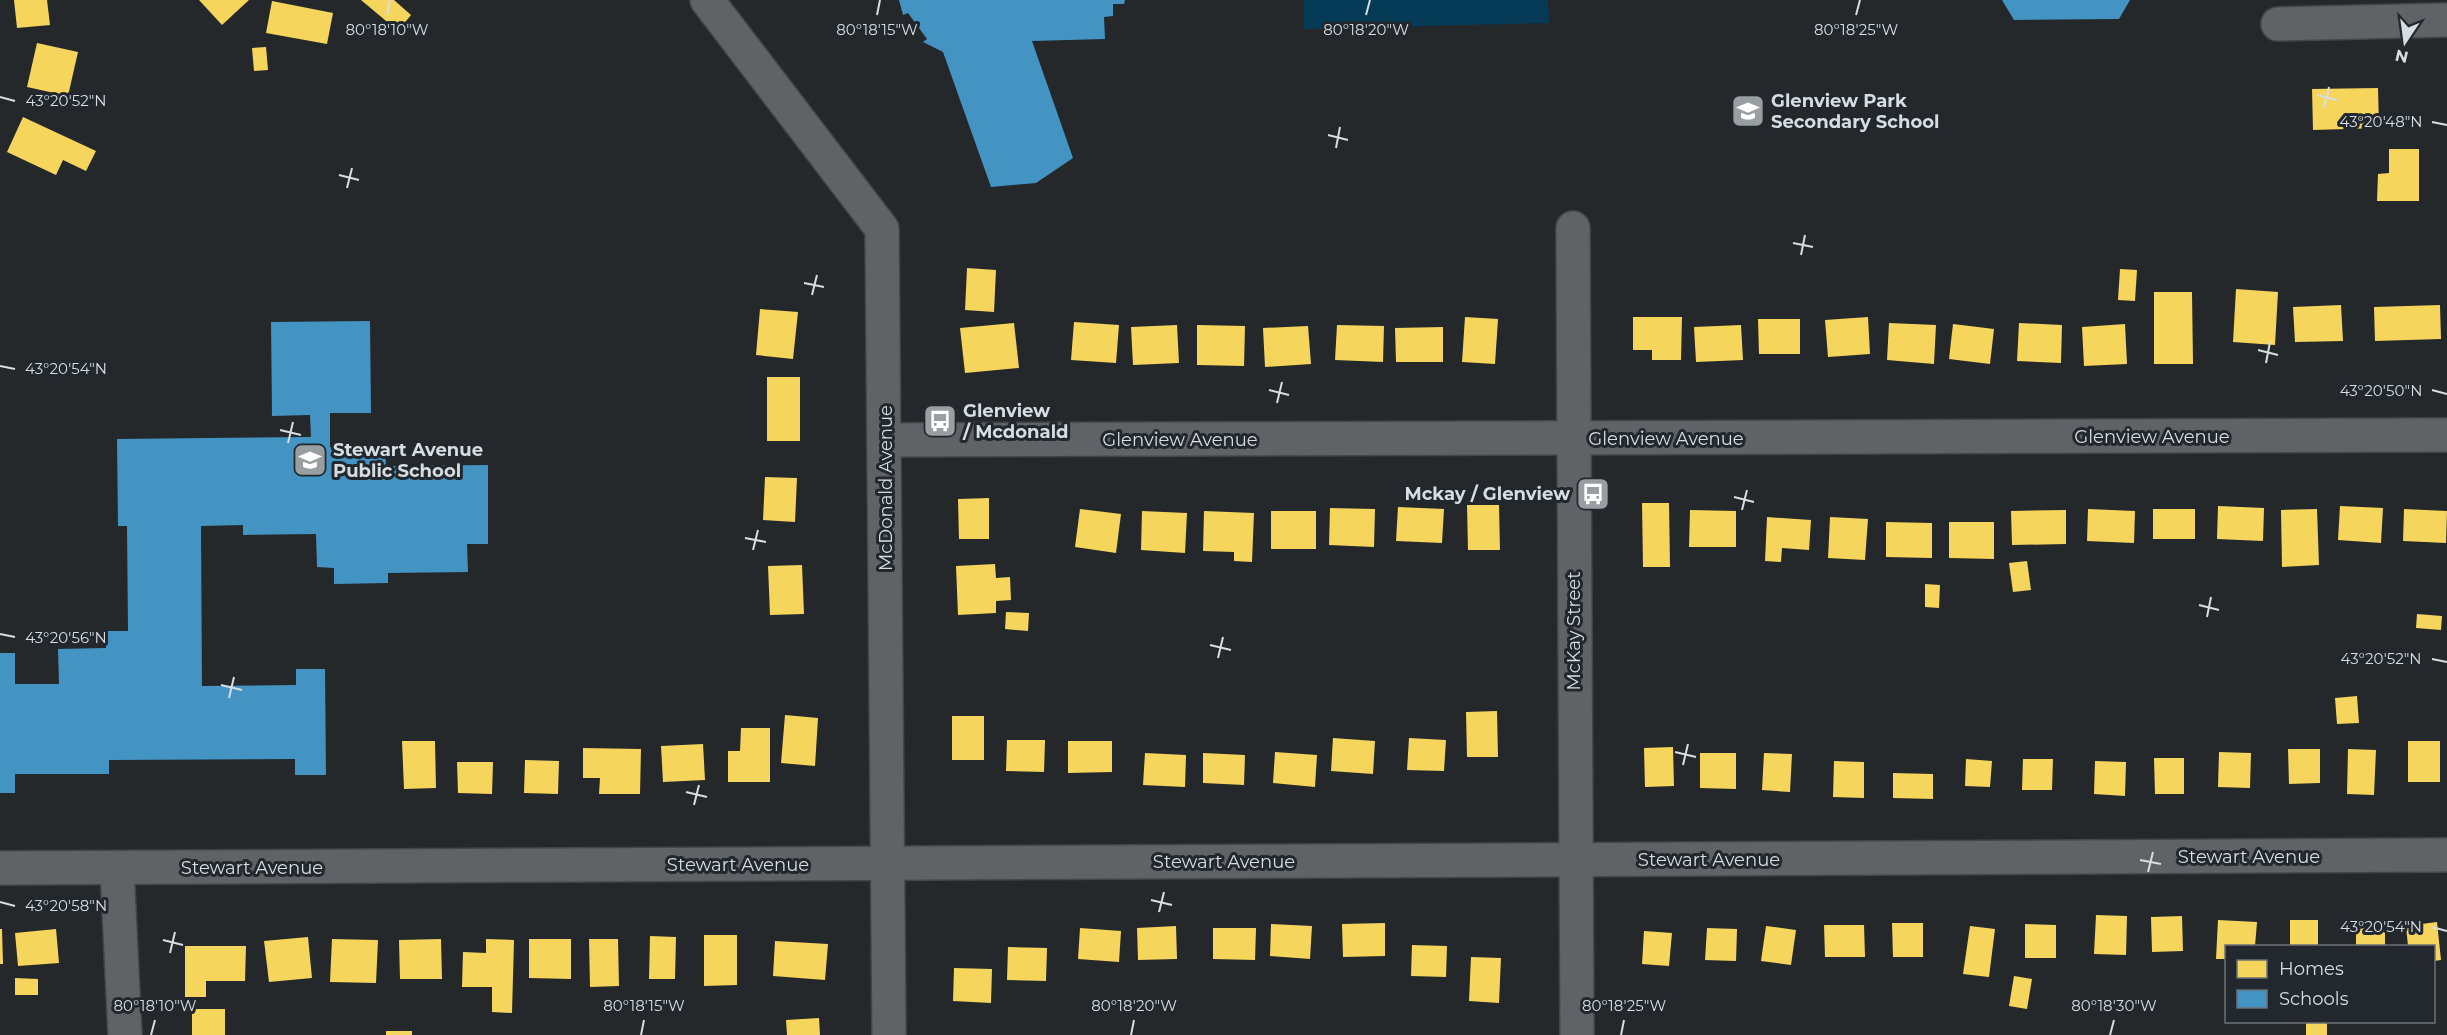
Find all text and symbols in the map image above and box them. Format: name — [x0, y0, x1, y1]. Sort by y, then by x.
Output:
north arrow — [2375, 12, 2435, 72]
text: 80°18'10"W — [346, 20, 429, 39]
text: 80°18'15"W — [836, 20, 918, 39]
text: 80°18'20"W — [1323, 20, 1409, 39]
text: 80°18'25"W — [1814, 20, 1898, 39]
text: N — [2393, 45, 2410, 67]
place label: Glenview Park Secondary School — [1771, 90, 1939, 133]
text: 43°20'52"N — [25, 91, 107, 110]
school or university icon: Glenview Park Secondary School — [1730, 93, 1766, 129]
text: 43°20'48"N — [2339, 112, 2423, 131]
text: 43°20'54"N — [25, 359, 107, 378]
text: 43°20'50"N — [2340, 381, 2422, 400]
place label: Glenview / Mcdonald — [962, 400, 1069, 443]
bus stop icon: Glenview / Mcdonald — [922, 403, 958, 439]
street label: McDonald Avenue — [875, 405, 897, 571]
street label: Glenview Avenue — [2074, 426, 2230, 448]
street label: Glenview Avenue — [1588, 428, 1744, 450]
street label: Glenview Avenue — [1102, 429, 1258, 451]
place label: Stewart Avenue Public School — [333, 439, 483, 482]
school or university icon: Stewart Avenue Public School — [292, 442, 328, 478]
bus stop icon: Mckay / Glenview — [1575, 476, 1611, 512]
place label: Mckay / Glenview — [1405, 483, 1570, 505]
street label: McKay Street — [1563, 571, 1585, 691]
text: 43°20'56"N — [25, 628, 107, 647]
text: 43°20'52"N — [2340, 649, 2422, 668]
street label: Stewart Avenue — [2178, 846, 2320, 868]
street label: Stewart Avenue — [1638, 849, 1780, 871]
street label: Stewart Avenue — [1153, 851, 1295, 873]
street label: Stewart Avenue — [667, 854, 809, 876]
street label: Stewart Avenue — [181, 857, 323, 879]
text: 43°20'58"N — [25, 896, 107, 915]
text: 43°20'54"N — [2340, 917, 2422, 936]
legend — [2225, 945, 2435, 1023]
text: Homes — [2279, 958, 2344, 980]
text: Schools — [2279, 988, 2349, 1010]
text: 80°18'10"W — [114, 996, 197, 1015]
text: 80°18'15"W — [603, 996, 685, 1015]
text: 80°18'20"W — [1091, 996, 1177, 1015]
text: 80°18'25"W — [1582, 996, 1666, 1015]
text: 80°18'30"W — [2071, 996, 2157, 1015]

